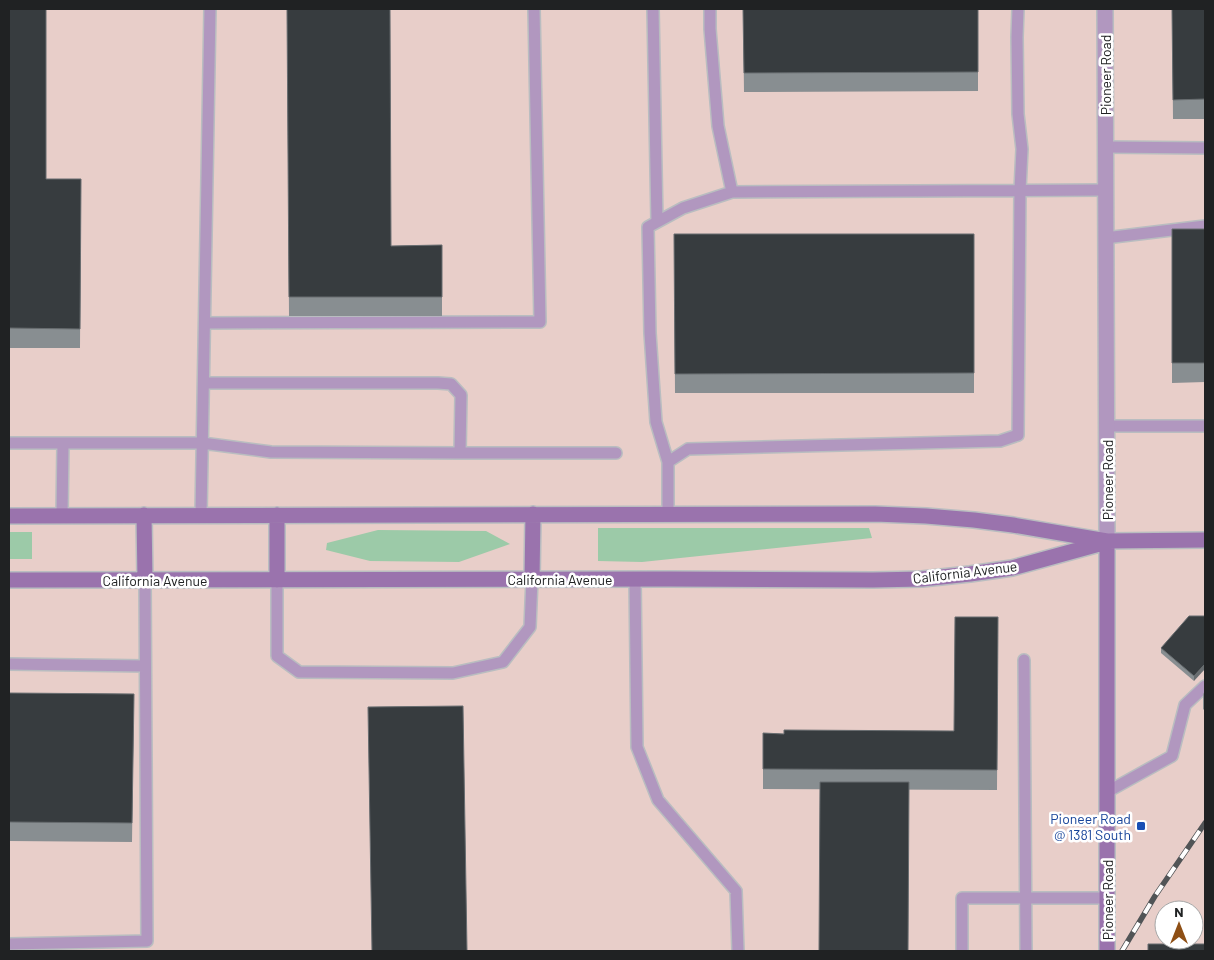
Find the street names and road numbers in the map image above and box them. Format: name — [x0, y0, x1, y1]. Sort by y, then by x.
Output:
street label: Pioneer Road — [1097, 35, 1114, 115]
street label: Pioneer Road — [1099, 440, 1116, 520]
street label: California Avenue — [912, 557, 1018, 587]
street label: California Avenue — [508, 571, 612, 588]
street label: California Avenue — [103, 572, 207, 589]
street label: Pioneer Road — [1099, 860, 1116, 940]

